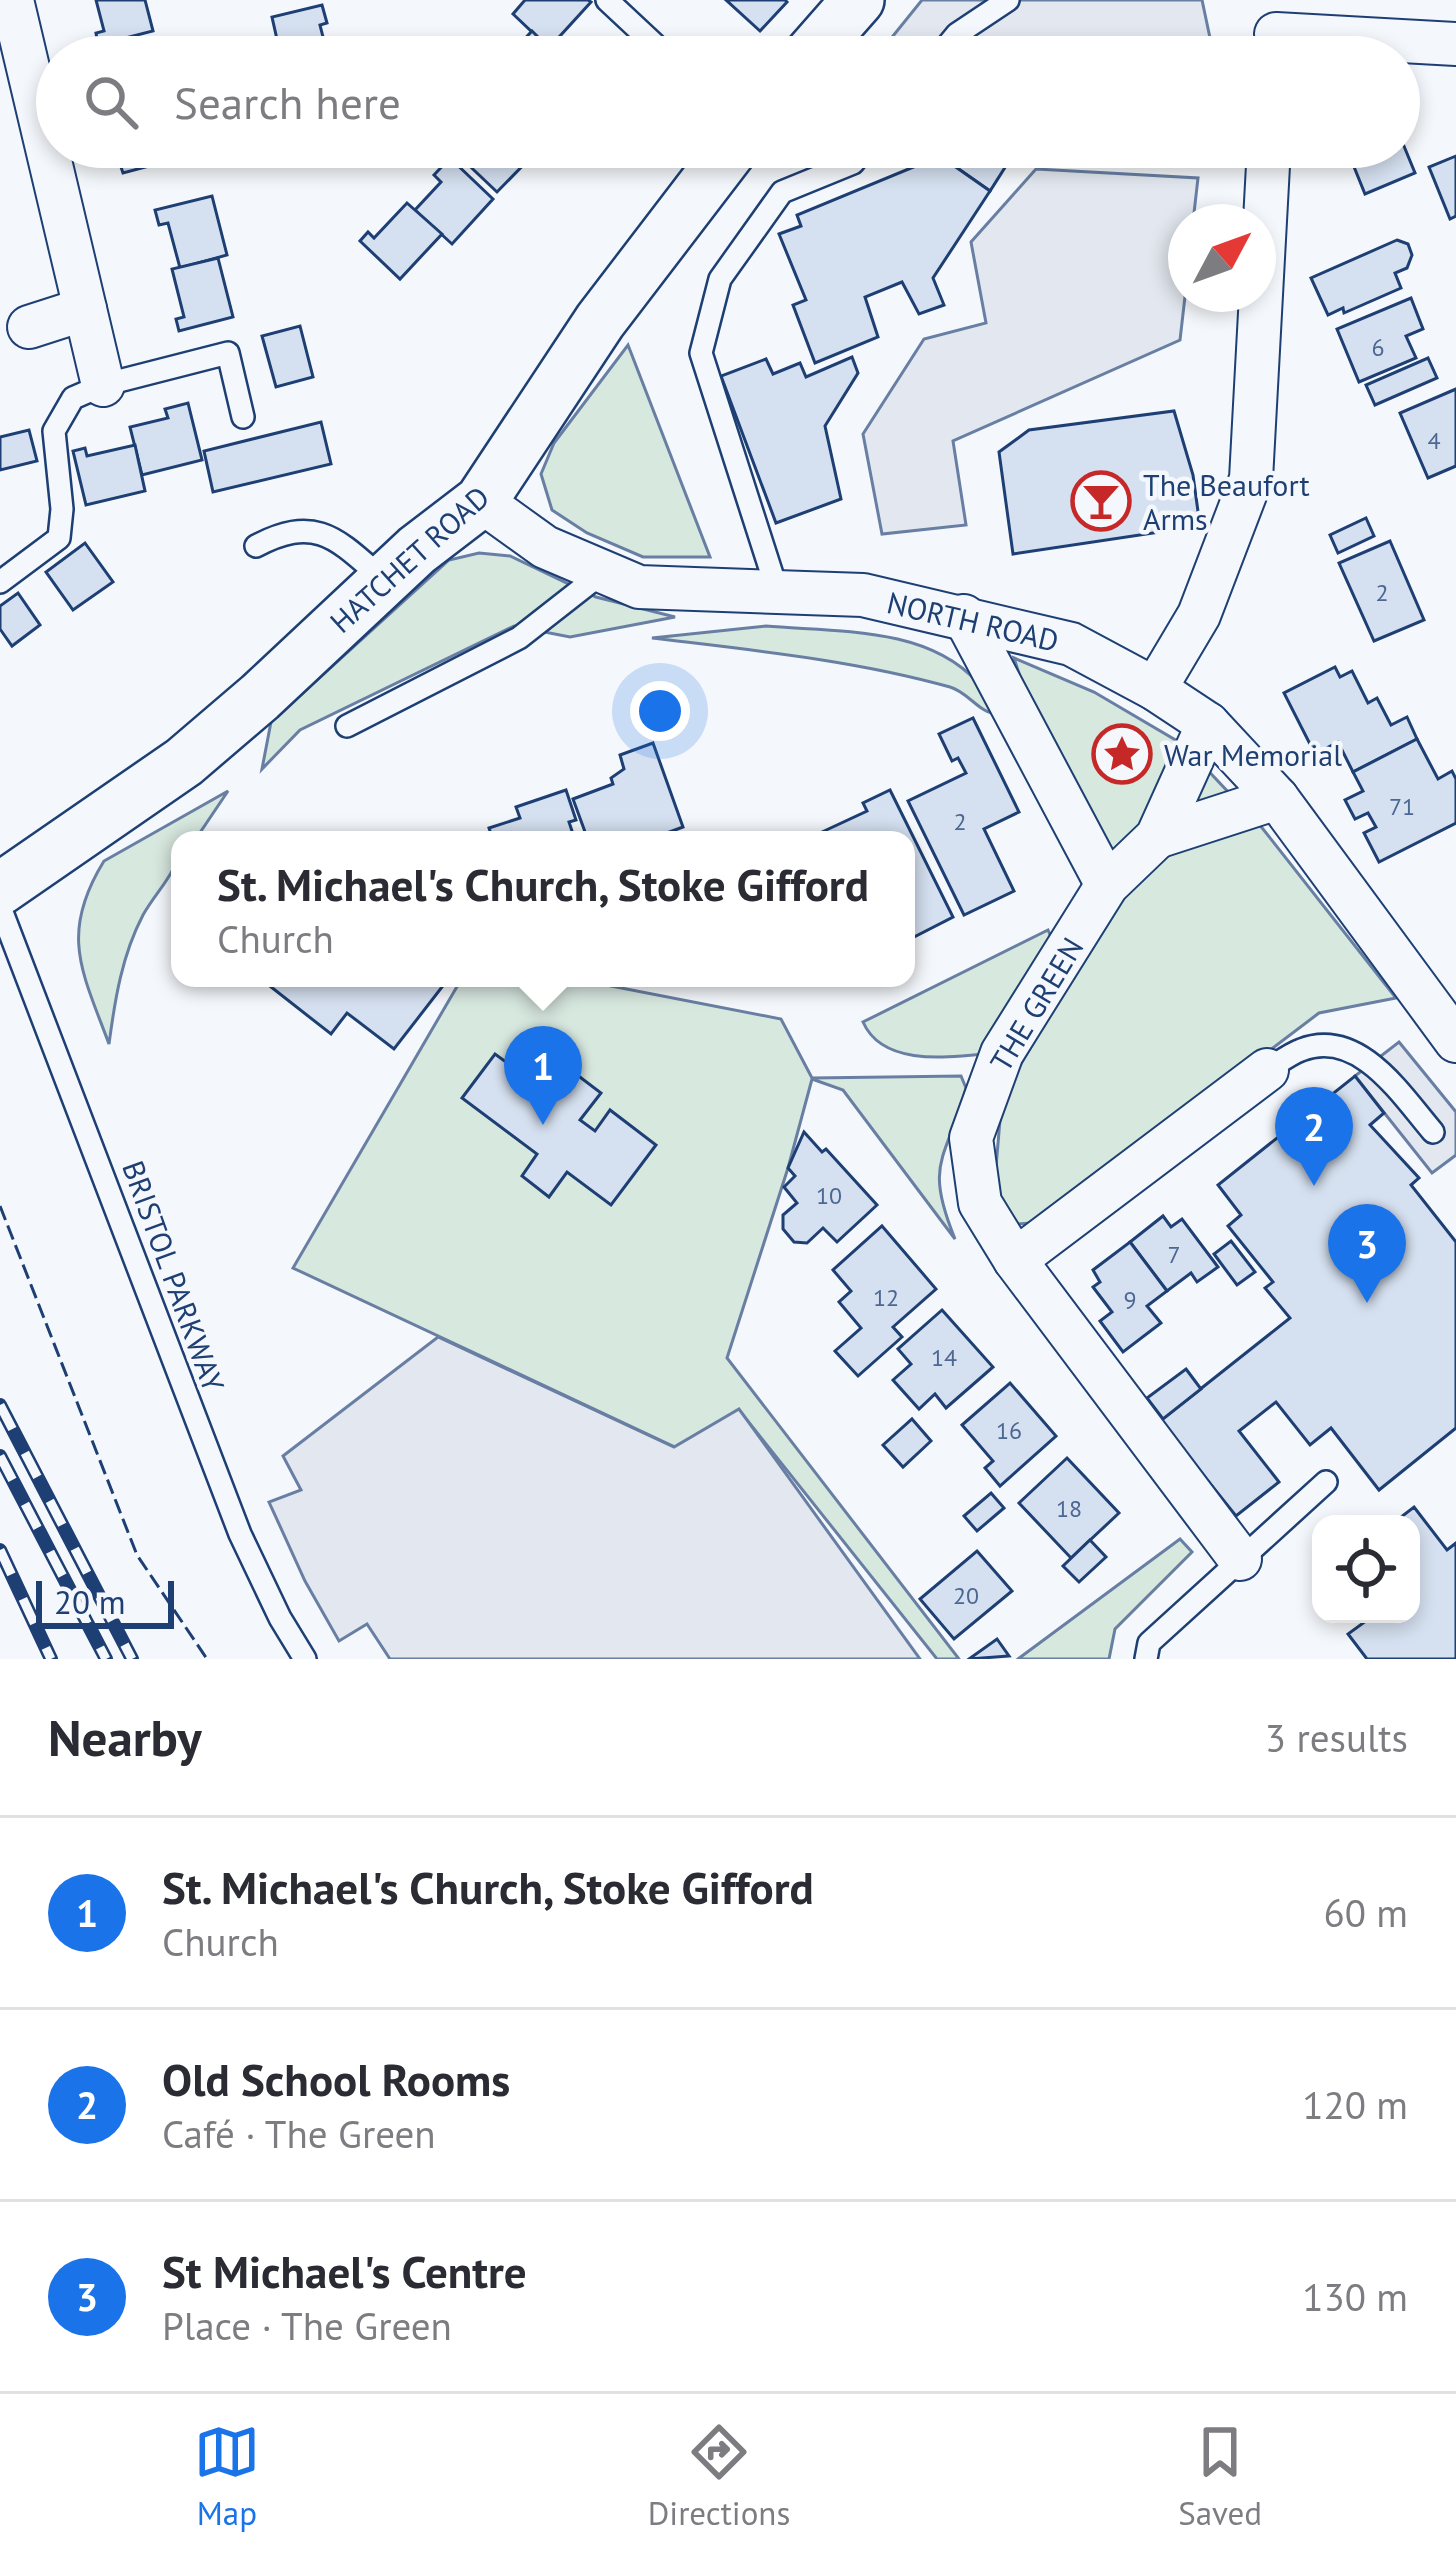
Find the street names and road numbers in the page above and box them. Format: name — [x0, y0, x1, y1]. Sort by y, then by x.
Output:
street label: HATCHET ROAD — [321, 477, 497, 641]
street label: NORTH ROAD — [883, 582, 1063, 660]
street label: THE GREEN — [981, 930, 1091, 1078]
street label: BRISTOL PARKWAY — [114, 1155, 234, 1397]

